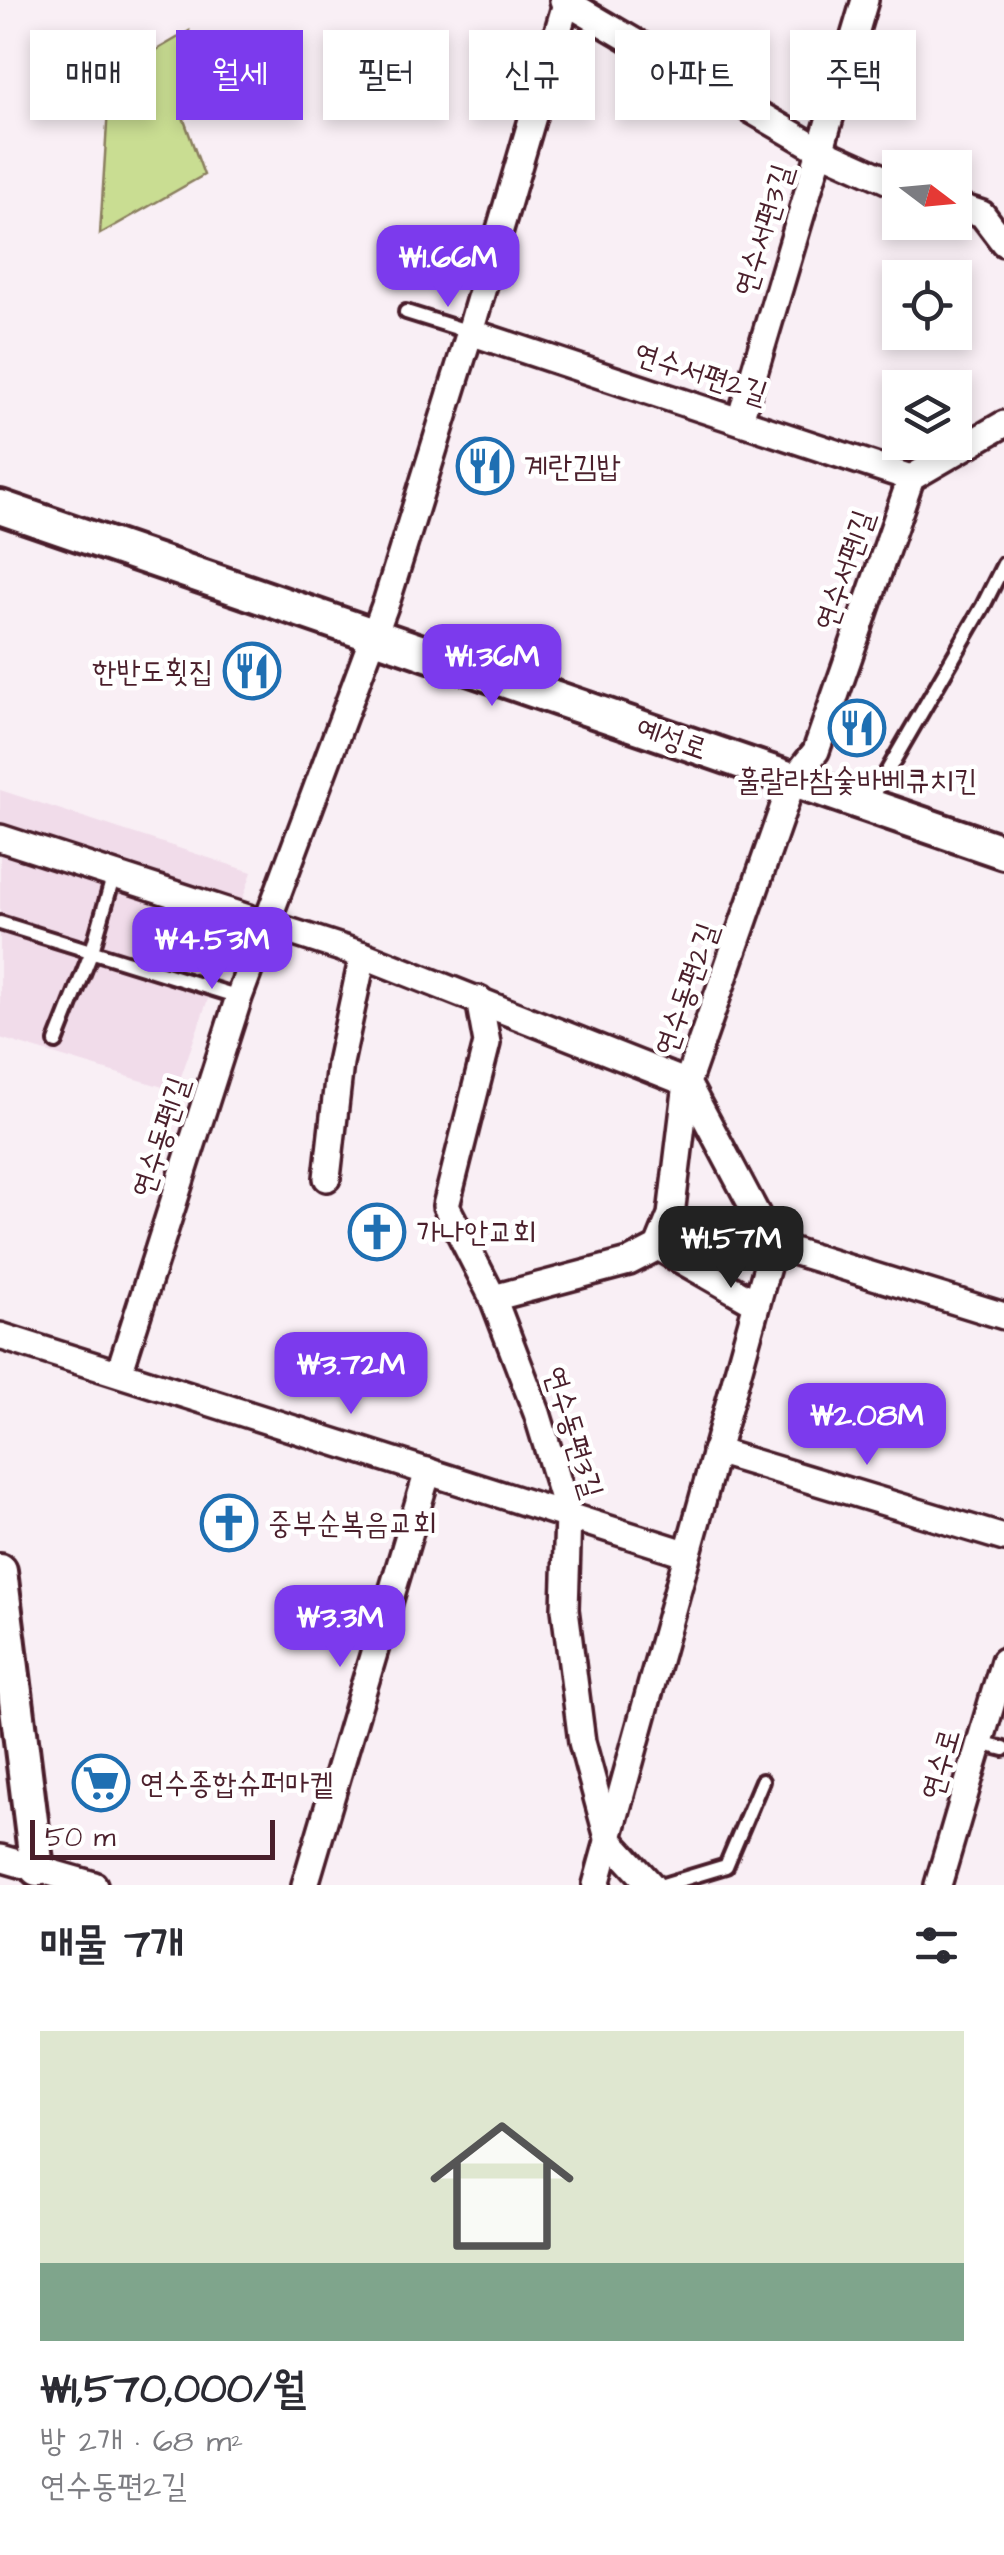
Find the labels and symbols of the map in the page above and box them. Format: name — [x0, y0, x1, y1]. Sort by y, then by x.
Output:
north arrow — [882, 150, 972, 240]
street label: 연수서편3길 — [724, 159, 804, 301]
pin: ₩1.66M — [367, 225, 529, 310]
street label: 연수서편2길 — [629, 333, 773, 415]
restaurant icon: 계란김밥 — [455, 436, 515, 496]
place label: 계란김밥 — [524, 446, 621, 488]
street label: 연수서편1길 — [805, 505, 885, 636]
pin: ₩1.36M — [411, 624, 573, 709]
restaurant icon: 한반도횟집 — [222, 641, 282, 701]
place label: 한반도횟집 — [92, 651, 213, 693]
restaurant icon: 훌랄라참숯바베큐치킨 — [827, 698, 887, 758]
street label: 예성로 — [631, 707, 713, 771]
place label: 훌랄라참숯바베큐치킨 — [736, 760, 978, 802]
pin: ₩4.53M — [131, 907, 293, 992]
street label: 연수동편2길 — [645, 917, 729, 1061]
street label: 연수동편1길 — [122, 1072, 200, 1203]
church icon: 가나안교회 — [347, 1202, 407, 1262]
pin: ₩1.57M — [650, 1206, 812, 1291]
place label: 가나안교회 — [416, 1212, 537, 1254]
pin: ₩3.72M — [270, 1332, 432, 1417]
street label: 연수동편3길 — [533, 1361, 613, 1503]
pin: ₩2.08M — [786, 1383, 948, 1468]
church icon: 중부순복음교회 — [199, 1493, 259, 1553]
place label: 중부순복음교회 — [268, 1503, 437, 1545]
pin: ₩3.3M — [270, 1585, 410, 1670]
street label: 연수로 — [911, 1724, 971, 1805]
supermarket icon: 연수종합슈퍼마켙 — [71, 1753, 131, 1813]
place label: 연수종합슈퍼마켙 — [140, 1763, 333, 1805]
scale bar — [30, 1815, 275, 1860]

